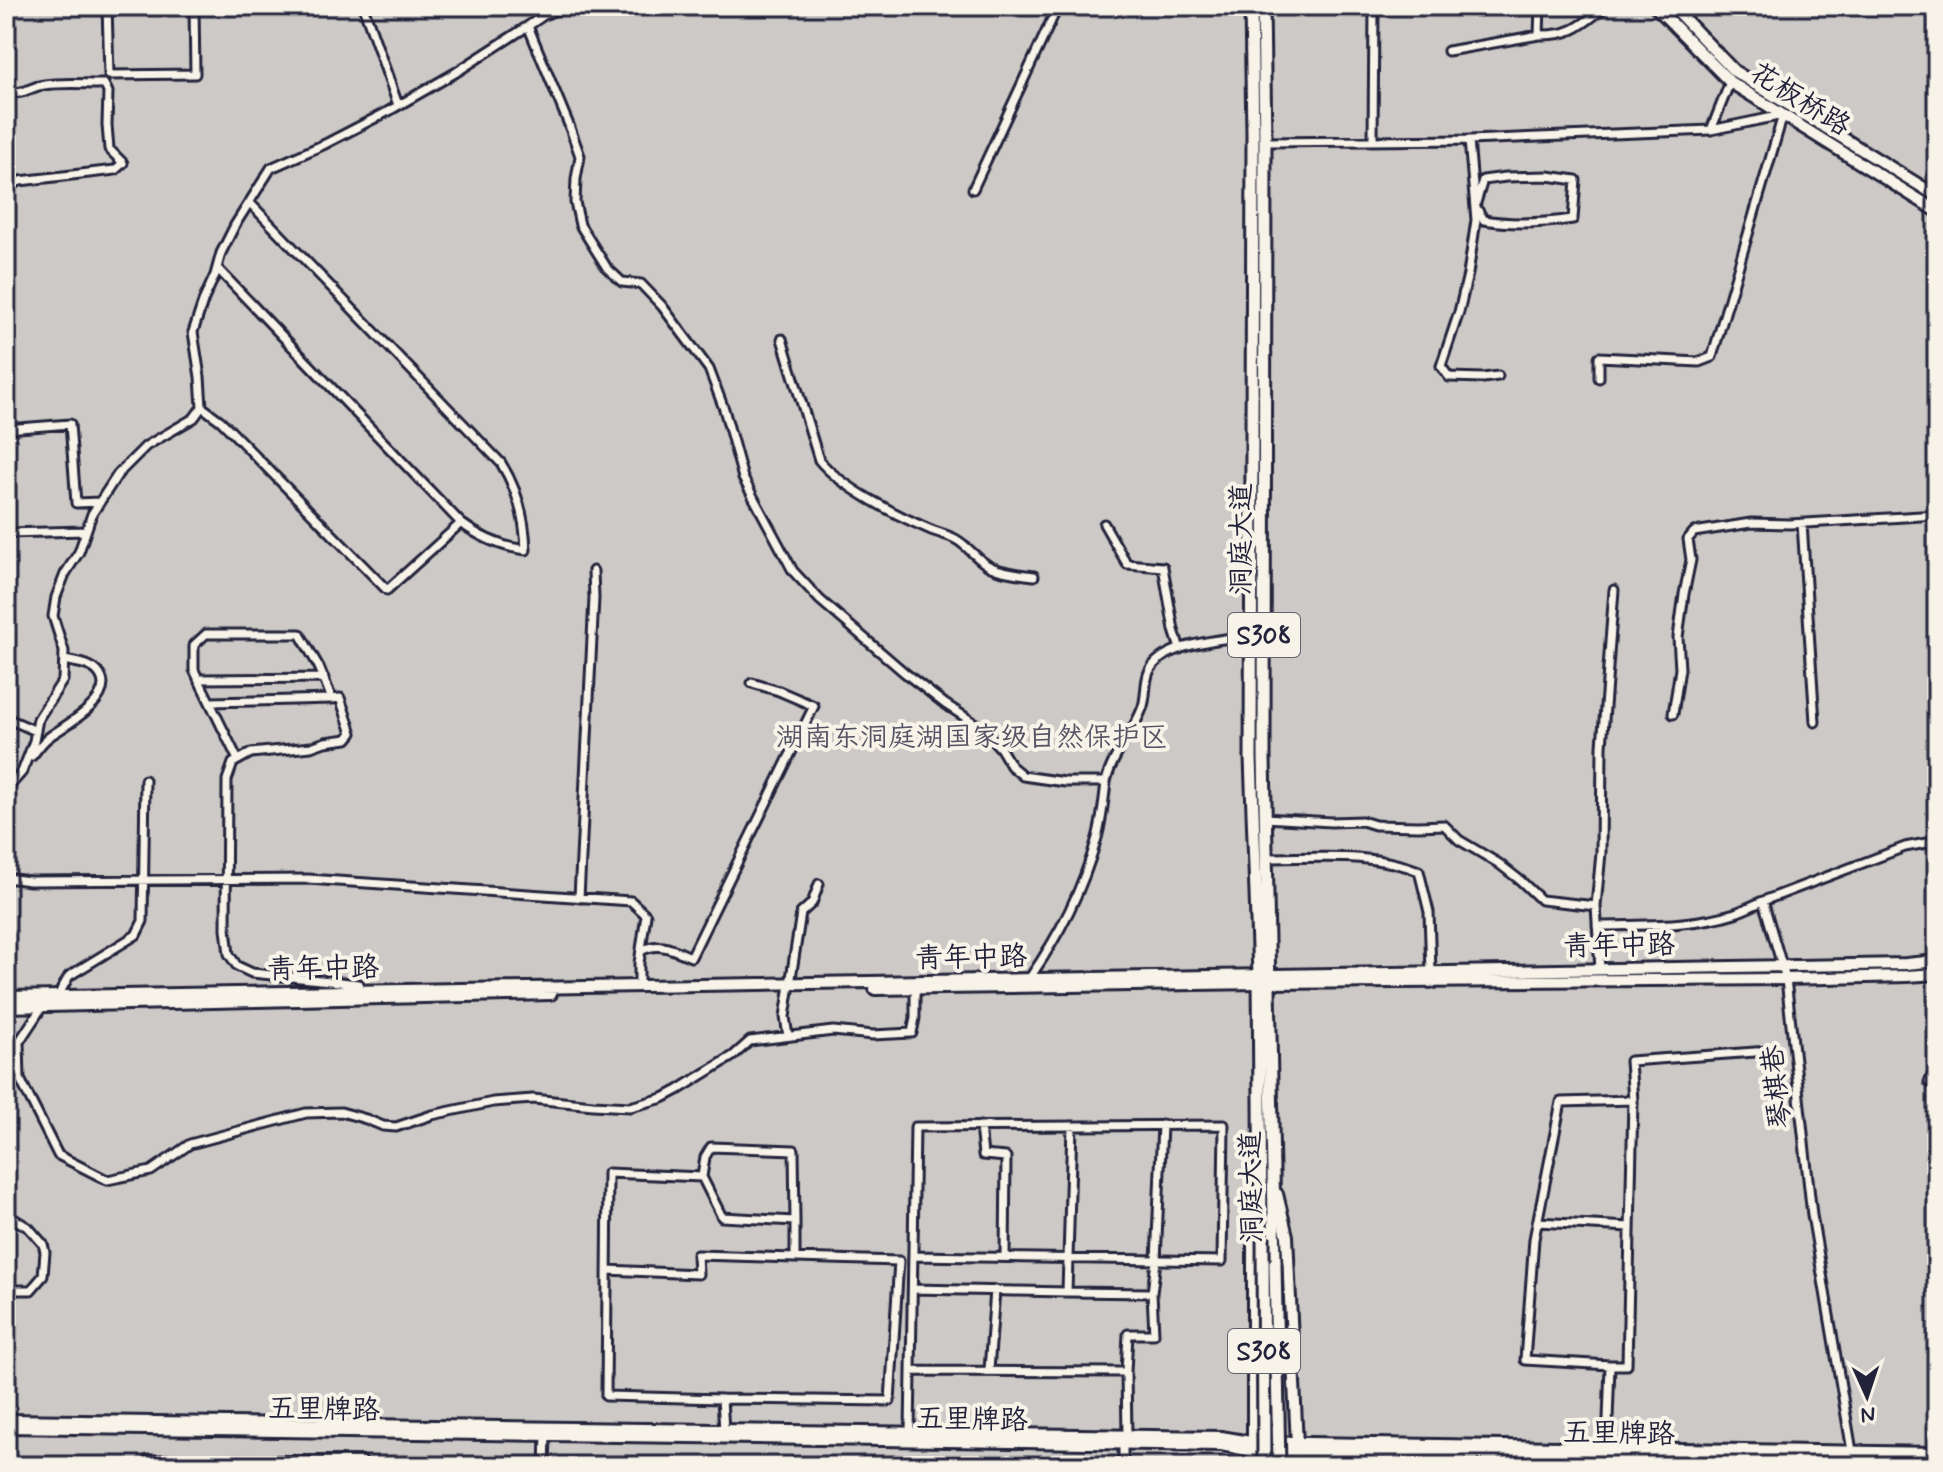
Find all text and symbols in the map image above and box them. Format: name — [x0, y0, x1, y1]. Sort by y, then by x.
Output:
street label: 花板桥路 — [1742, 55, 1857, 145]
street label: 洞庭大道 — [1224, 483, 1261, 595]
road number: S308 — [1228, 613, 1300, 657]
park label: 湖南东洞庭湖国家级自然保护区 — [776, 720, 1168, 757]
street label: 青年中路 — [1563, 927, 1675, 966]
street label: 青年中路 — [915, 939, 1027, 978]
street label: 青年中路 — [267, 950, 379, 989]
street label: 琴棋巷 — [1755, 1042, 1800, 1130]
street label: 洞庭大道 — [1233, 1131, 1272, 1243]
road number: S308 — [1228, 1329, 1300, 1373]
north arrow — [1827, 1356, 1907, 1436]
street label: 五里牌路 — [268, 1391, 380, 1430]
text: N — [1860, 1400, 1876, 1428]
street label: 五里牌路 — [916, 1401, 1028, 1440]
street label: 五里牌路 — [1563, 1415, 1675, 1454]

